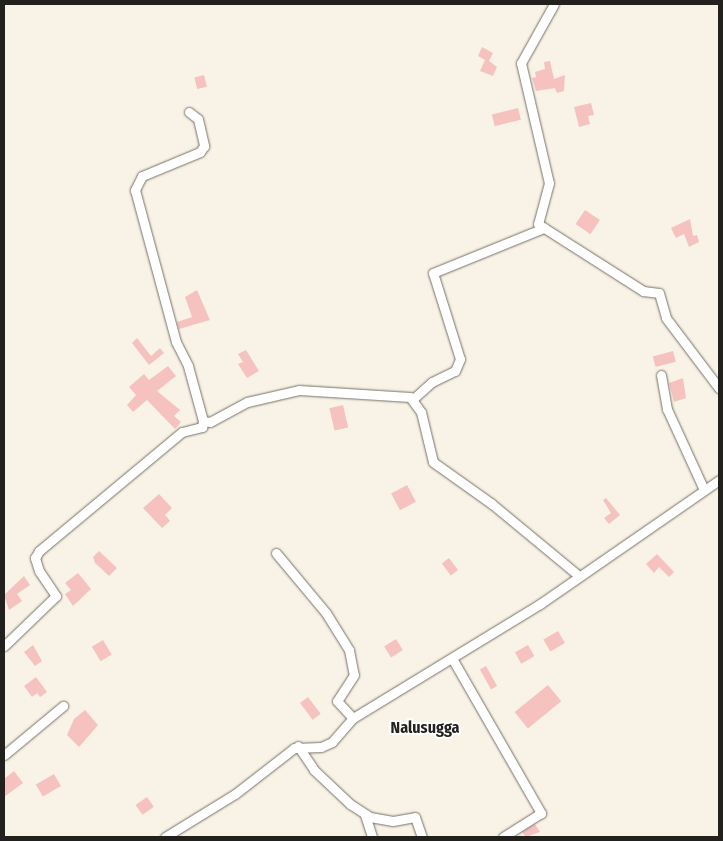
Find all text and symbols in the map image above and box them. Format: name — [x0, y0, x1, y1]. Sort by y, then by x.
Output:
district label: Nalusugga — [391, 718, 459, 738]

